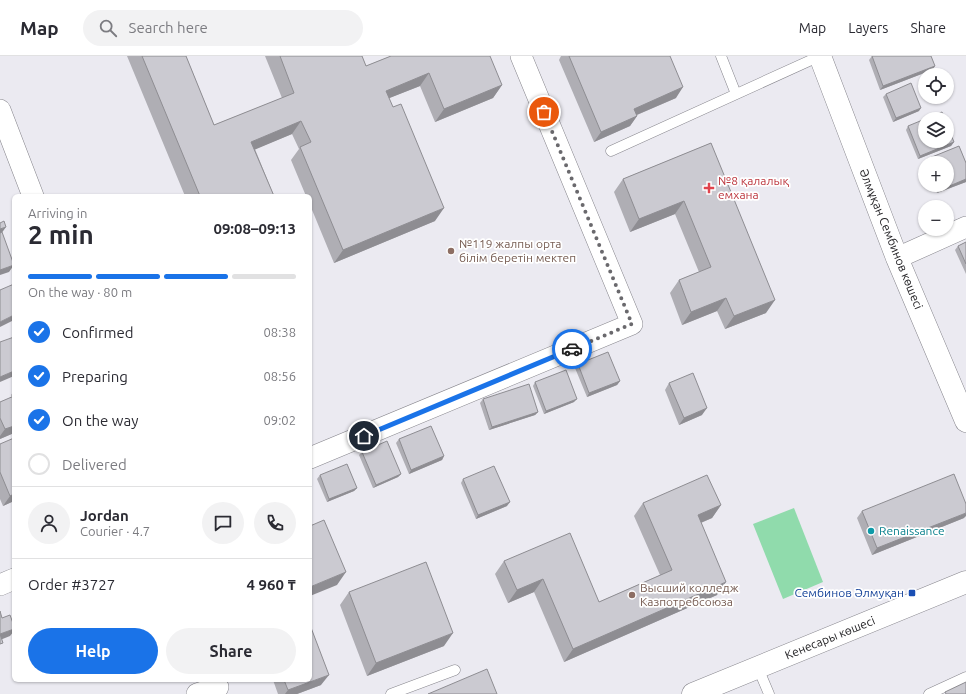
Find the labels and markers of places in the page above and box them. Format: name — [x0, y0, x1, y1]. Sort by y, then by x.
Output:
pin — [527, 95, 561, 129]
place label: №8 қалалық емхана — [718, 174, 789, 201]
marker: №8 қалалық емхана — [703, 182, 715, 194]
place label: №119 жалпы орта білім беретін мектеп — [459, 237, 576, 264]
marker: №119 жалпы орта білім беретін мектеп — [446, 246, 456, 256]
pin — [347, 419, 381, 453]
place label: Renaissance — [879, 524, 945, 537]
marker: Renaissance — [866, 526, 876, 536]
place label: Высший колледж Казпотребсоюза — [640, 581, 739, 608]
place label: Сембинов Әлмуқан — [794, 586, 904, 599]
marker: Сембинов Әлмуқан — [907, 588, 917, 598]
marker: Высший колледж Казпотребсоюза — [627, 590, 637, 600]

